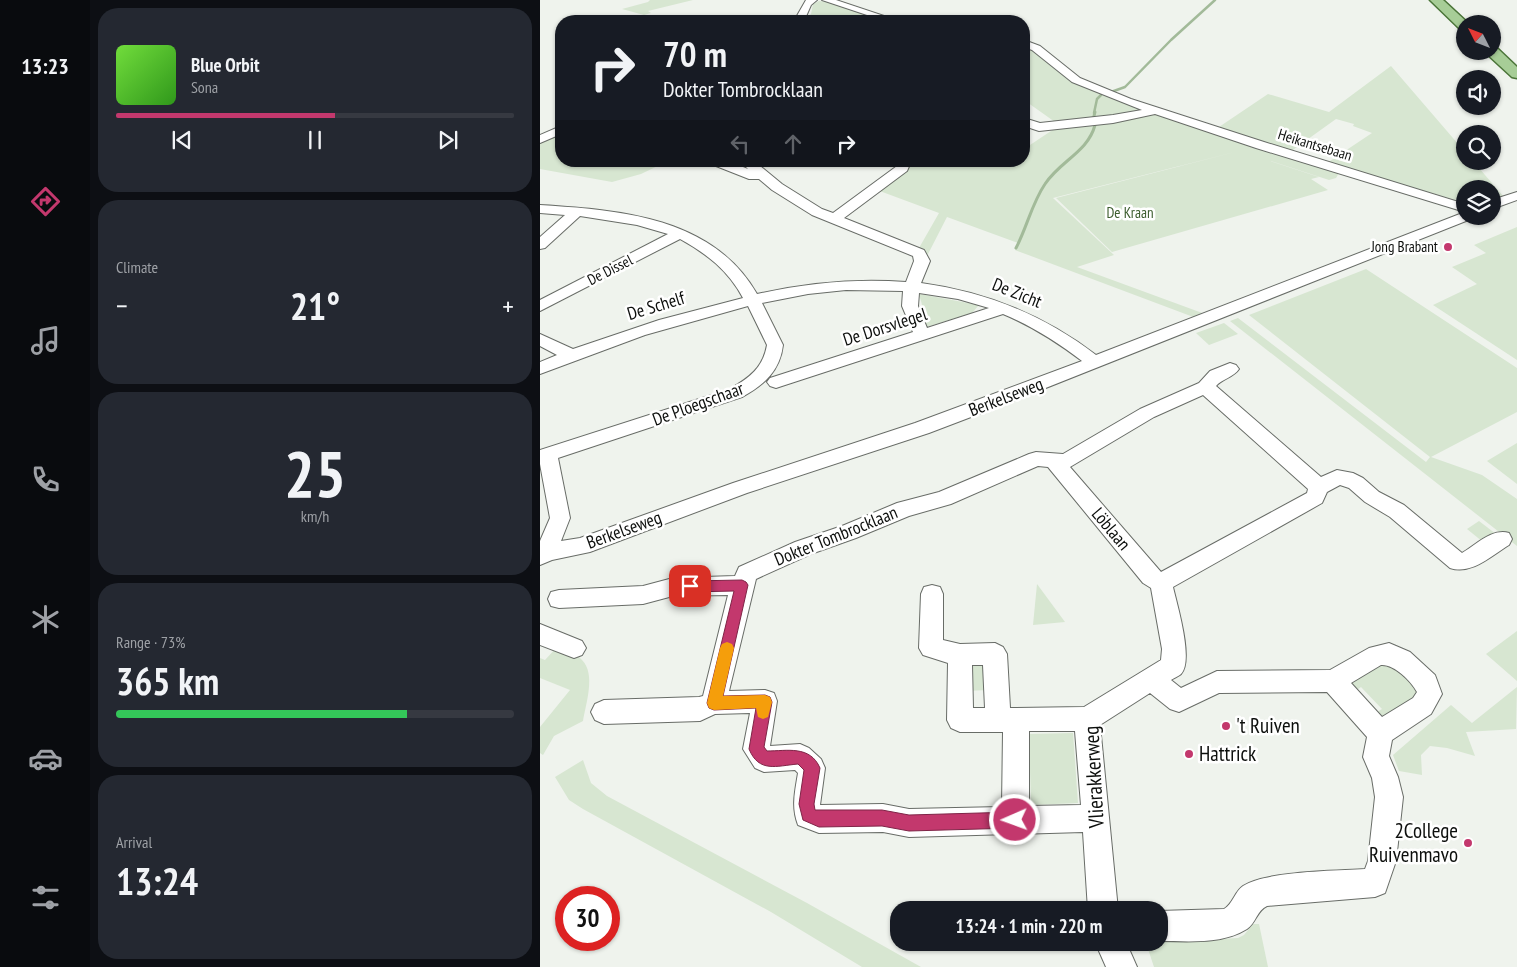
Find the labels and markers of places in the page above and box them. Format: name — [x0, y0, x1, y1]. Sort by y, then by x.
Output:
place label: Jong Brabant — [1370, 237, 1438, 256]
marker: Jong Brabant — [1442, 241, 1454, 253]
pin — [669, 565, 711, 607]
place label: 't Ruiven — [1236, 712, 1300, 739]
marker: 't Ruiven — [1220, 720, 1232, 732]
place label: Hattrick — [1199, 740, 1256, 767]
marker: Hattrick — [1183, 748, 1195, 760]
place label: 2College Ruivenmavo — [1369, 817, 1458, 868]
marker: 2College Ruivenmavo — [1462, 837, 1474, 849]

